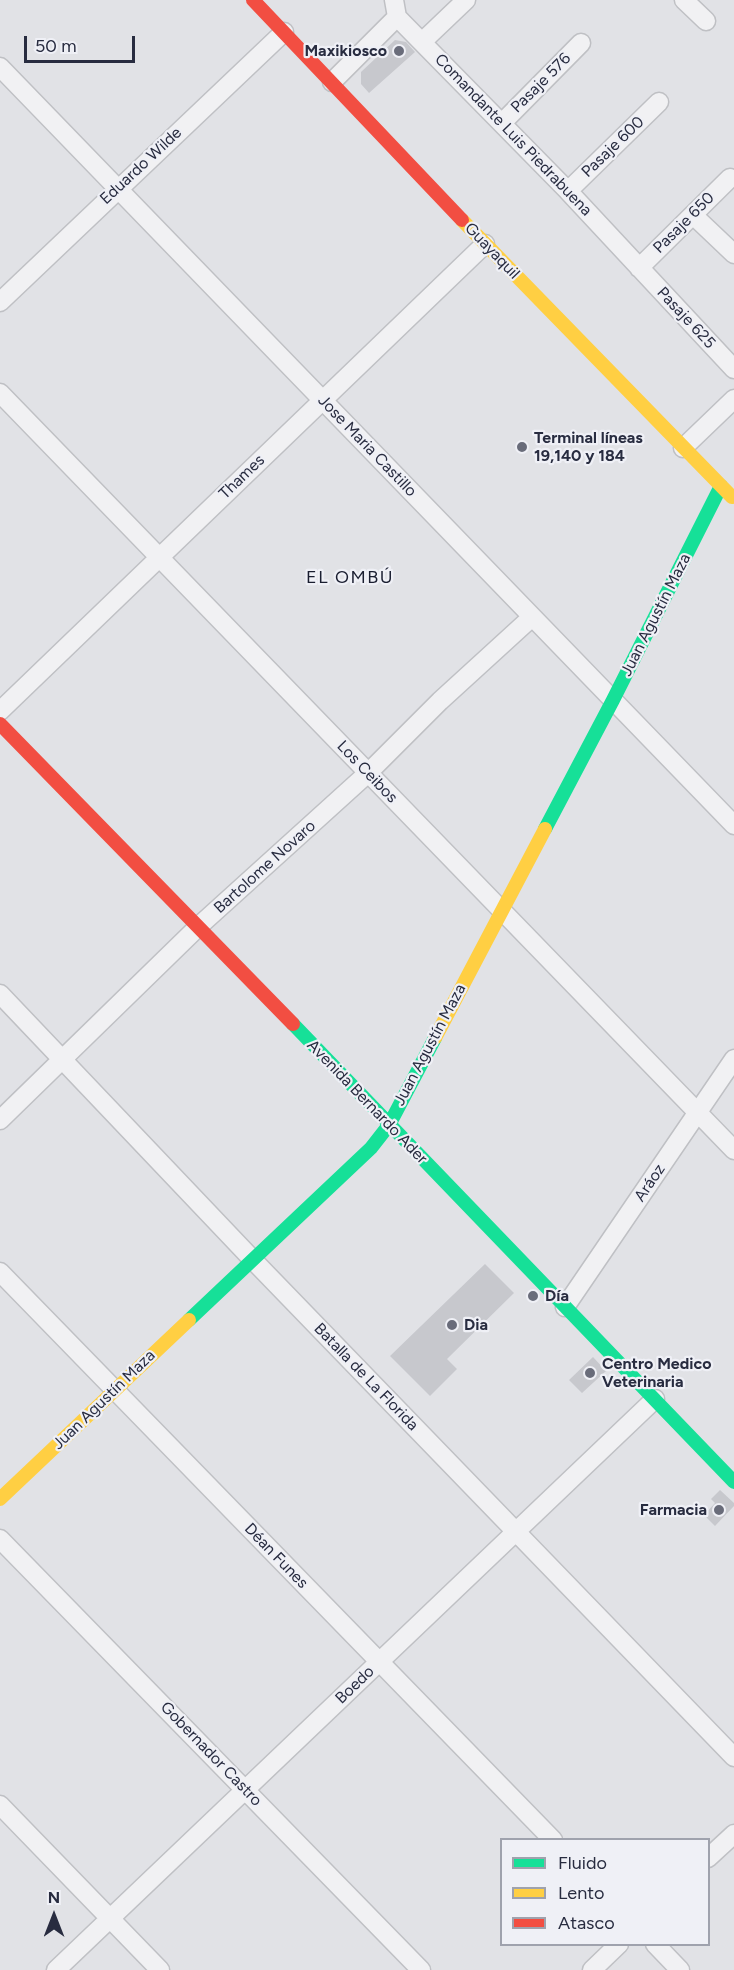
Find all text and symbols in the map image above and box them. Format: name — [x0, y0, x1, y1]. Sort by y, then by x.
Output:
scale bar — [27, 24, 138, 62]
text: 50 m — [35, 35, 77, 57]
place label: Maxikiosco — [304, 41, 387, 61]
marker: Maxikiosco — [392, 44, 406, 58]
street label: Pasaje 576 — [507, 49, 575, 117]
street label: Comandante Luis Piedrabuena — [430, 50, 596, 220]
street label: Pasaje 600 — [578, 113, 648, 181]
street label: Eduardo Wilde — [96, 123, 186, 209]
street label: Pasaje 650 — [649, 188, 719, 258]
street label: Guayaquil — [460, 219, 524, 283]
street label: Pasaje 625 — [653, 283, 719, 353]
street label: Jose Maria Castillo — [314, 391, 420, 501]
place label: Terminal líneas 19,140 y 184 — [534, 428, 643, 466]
marker: Terminal líneas 19,140 y 184 — [515, 440, 529, 454]
street label: Thames — [215, 451, 269, 503]
street label: Juan Agustín Maza — [617, 550, 695, 680]
district label: EL OMBÚ — [306, 567, 394, 589]
street label: Los Ceibos — [333, 737, 401, 807]
street label: Bartolome Novaro — [210, 816, 320, 918]
street label: Juan Agustín Maza — [390, 981, 470, 1109]
street label: Avenida Bernardo Ader — [303, 1036, 431, 1168]
street label: Aráoz — [630, 1160, 670, 1206]
place label: Día — [545, 1286, 569, 1306]
marker: Día — [526, 1289, 540, 1303]
place label: Dia — [464, 1315, 488, 1335]
marker: Dia — [445, 1318, 459, 1332]
street label: Batalla de La Florida — [310, 1319, 422, 1435]
street label: Juan Agustín Maza — [49, 1346, 159, 1454]
place label: Centro Medico Veterinaria — [602, 1354, 711, 1392]
marker: Centro Medico Veterinaria — [583, 1366, 597, 1380]
place label: Farmacia — [640, 1500, 707, 1520]
marker: Farmacia — [712, 1503, 726, 1517]
street label: Déan Funes — [240, 1519, 312, 1593]
street label: Boedo — [332, 1662, 378, 1708]
street label: Gobernador Castro — [156, 1698, 266, 1810]
legend — [500, 1838, 710, 1946]
text: Fluido — [558, 1852, 607, 1874]
text: Lento — [558, 1882, 604, 1904]
north arrow — [24, 1886, 84, 1946]
text: N — [48, 1888, 60, 1907]
text: Atasco — [558, 1912, 615, 1934]

